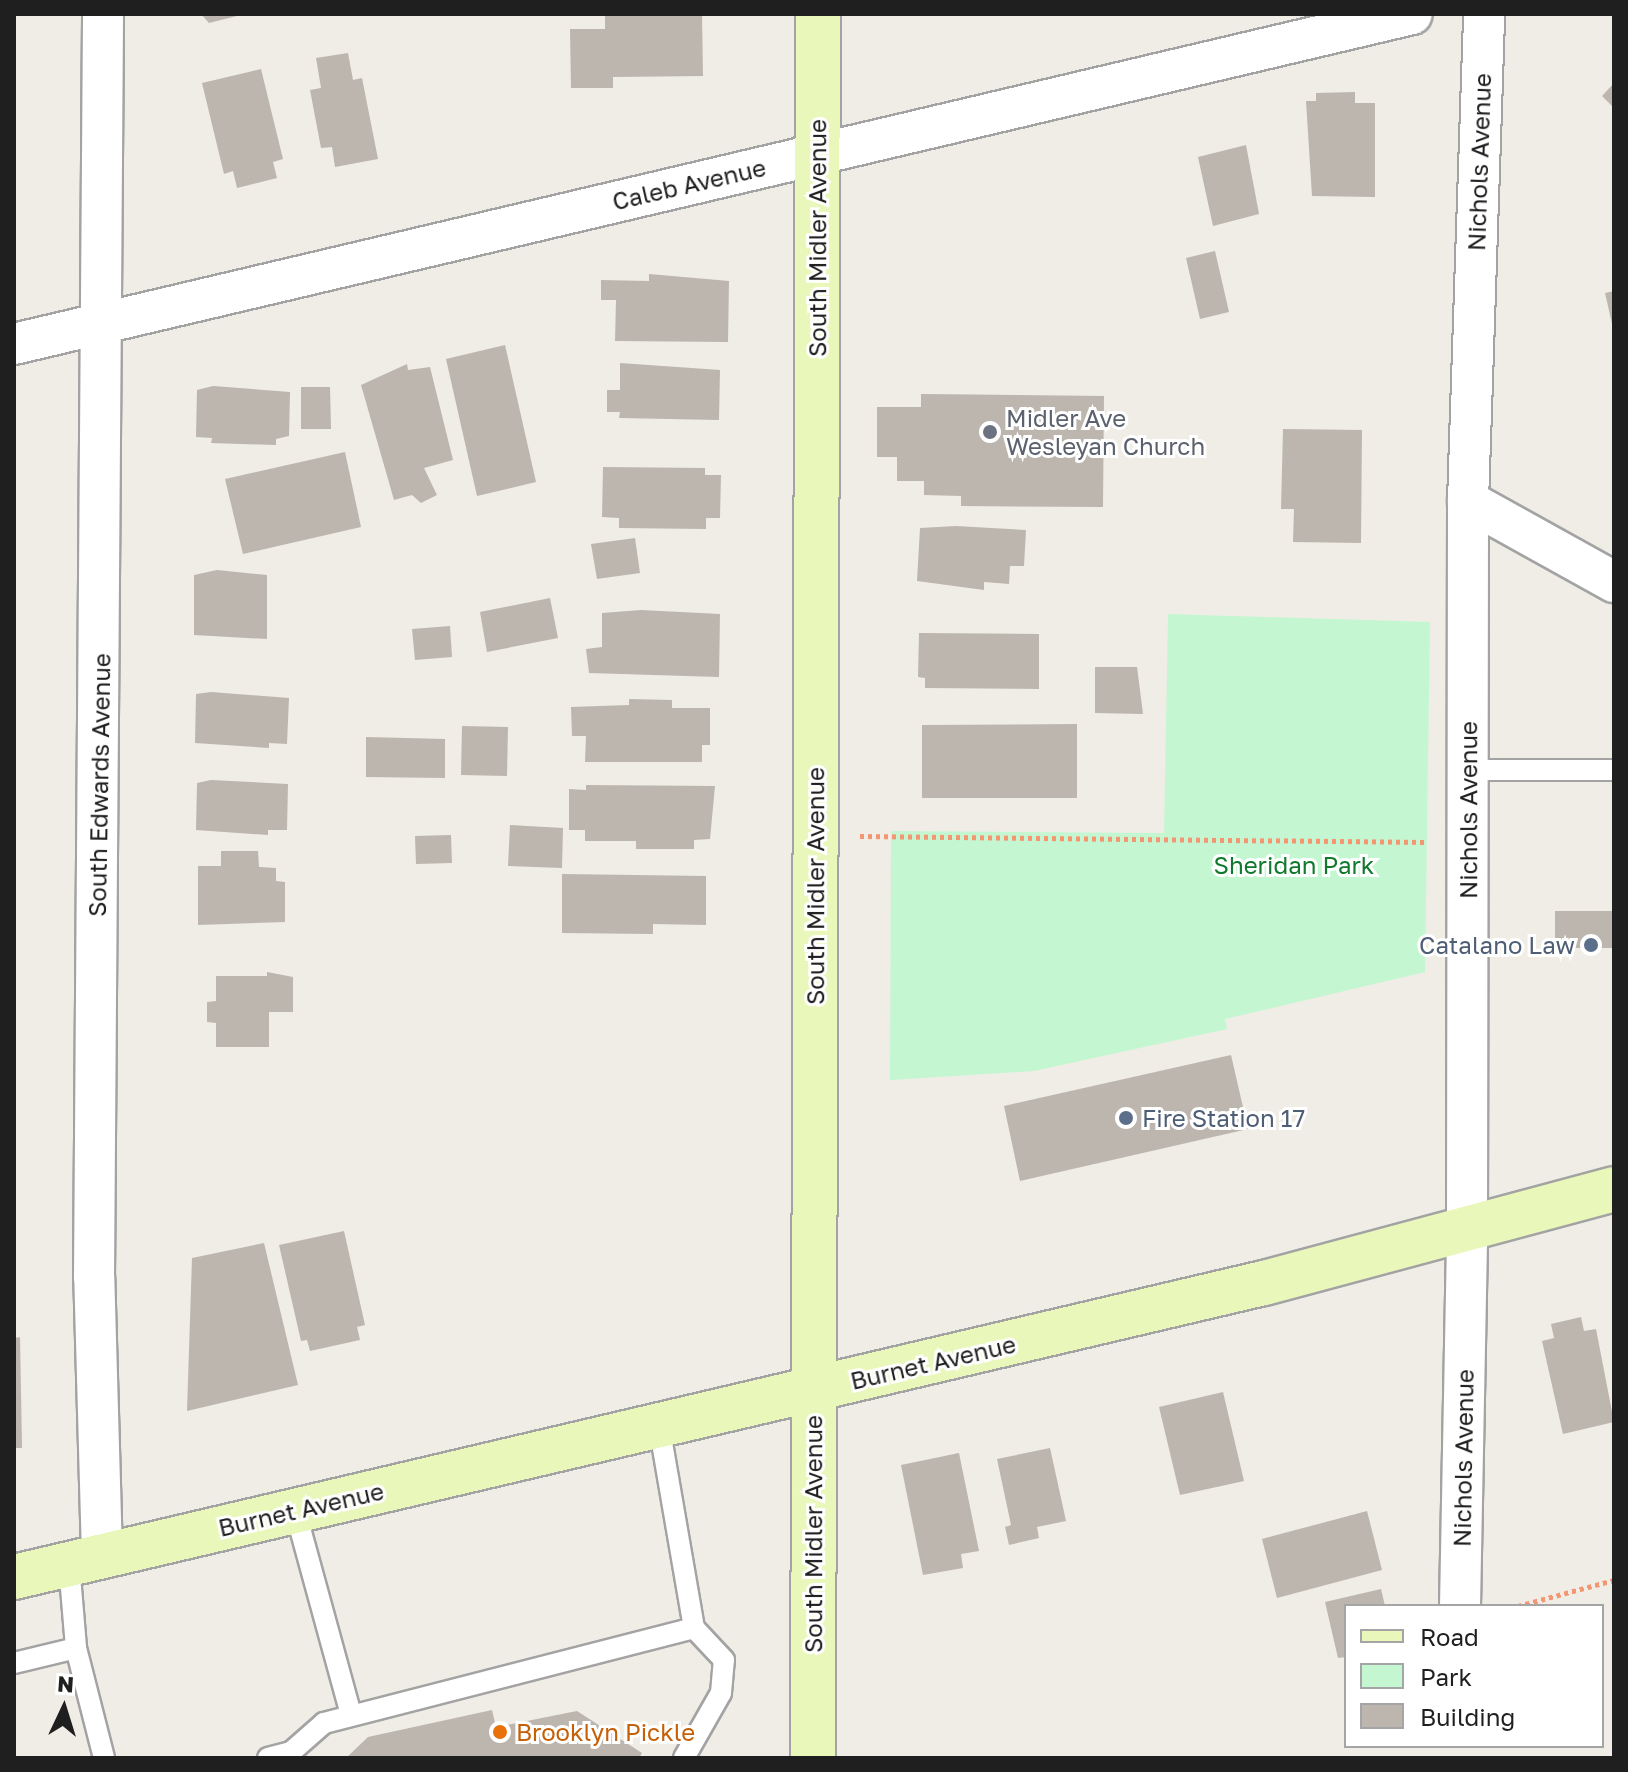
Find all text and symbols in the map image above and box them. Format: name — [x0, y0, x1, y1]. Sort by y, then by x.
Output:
street label: Nichols Avenue — [1462, 73, 1496, 251]
street label: South Midler Avenue — [803, 119, 831, 357]
street label: Caleb Avenue — [609, 152, 769, 216]
place label: Midler Ave Wesleyan Church — [1006, 404, 1205, 460]
marker: Midler Ave Wesleyan Church — [981, 423, 999, 441]
street label: South Edwards Avenue — [82, 653, 116, 917]
street label: Nichols Avenue — [1454, 721, 1482, 899]
street label: South Midler Avenue — [801, 767, 829, 1005]
park label: Sheridan Park — [1214, 851, 1374, 879]
place label: Catalano Law — [1419, 931, 1575, 959]
marker: Catalano Law — [1582, 936, 1600, 954]
place label: Fire Station 17 — [1142, 1104, 1305, 1132]
marker: Fire Station 17 — [1117, 1109, 1135, 1127]
street label: Burnet Avenue — [847, 1329, 1019, 1395]
street label: Nichols Avenue — [1447, 1369, 1479, 1547]
street label: South Midler Avenue — [799, 1415, 827, 1653]
street label: Burnet Avenue — [215, 1476, 387, 1542]
legend — [1344, 1604, 1604, 1748]
text: Road — [1420, 1622, 1479, 1651]
text: Park — [1420, 1662, 1472, 1691]
north arrow — [24, 1668, 104, 1748]
text: N — [56, 1670, 75, 1698]
text: Building — [1420, 1702, 1515, 1731]
place label: Brooklyn Pickle — [516, 1718, 695, 1746]
marker: Brooklyn Pickle — [491, 1723, 509, 1741]

